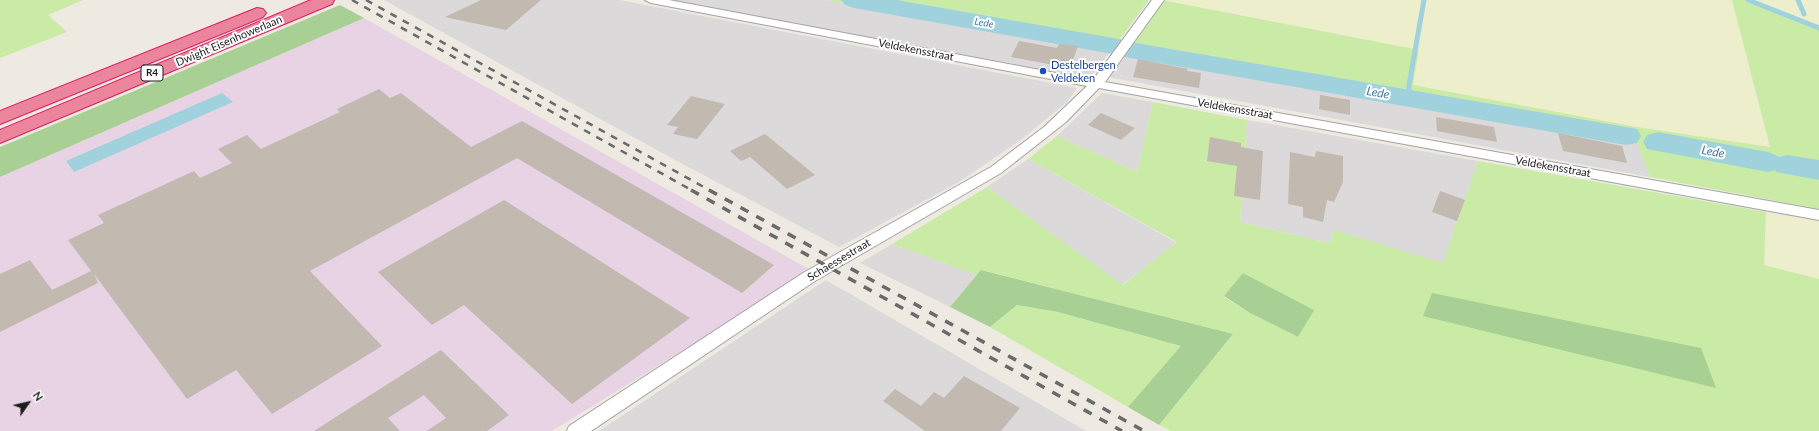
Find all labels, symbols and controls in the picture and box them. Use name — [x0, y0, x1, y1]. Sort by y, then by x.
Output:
street label: Dwight Eisenhowerlaan — [174, 13, 284, 69]
water label: Lede — [973, 15, 995, 31]
street label: Veldekensstraat — [877, 36, 955, 64]
place label: Destelbergen Veldeken — [1051, 58, 1116, 84]
road number: R4 — [141, 65, 163, 81]
marker: Destelbergen Veldeken — [1038, 66, 1048, 76]
water label: Lede — [1365, 84, 1391, 102]
street label: Veldekensstraat — [1196, 96, 1274, 122]
water label: Lede — [1700, 143, 1726, 161]
street label: Veldekensstraat — [1514, 154, 1592, 180]
street label: Schaessestraat — [805, 236, 873, 284]
north arrow — [8, 383, 48, 423]
text: N — [31, 389, 46, 403]

